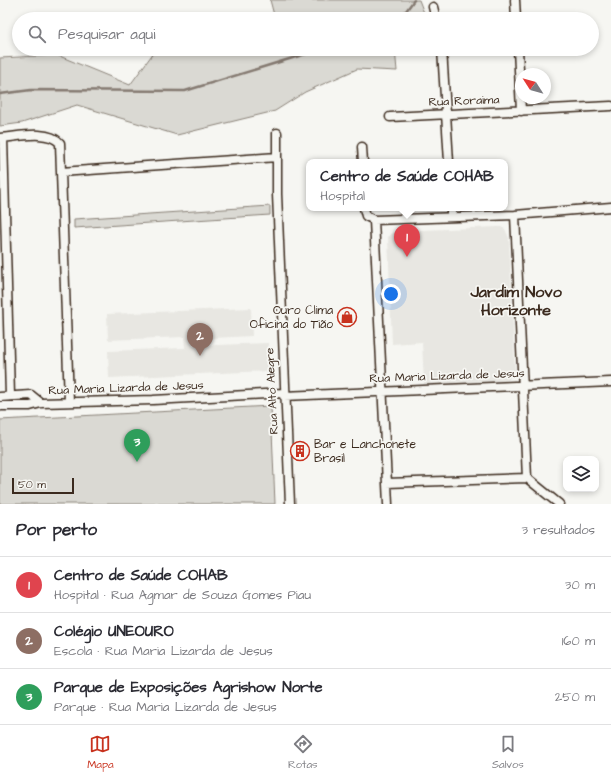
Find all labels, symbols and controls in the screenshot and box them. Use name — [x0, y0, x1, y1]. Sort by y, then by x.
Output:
search box — [12, 12, 599, 56]
icon: search — [26, 23, 48, 45]
text: Pesquisar aqui — [58, 24, 155, 45]
north arrow — [515, 68, 551, 104]
street label: Rua Roraima — [428, 91, 500, 111]
popup — [306, 159, 508, 211]
text: Centro de Saúde COHAB — [320, 166, 494, 187]
text: Hospital — [320, 187, 365, 205]
pin: 1 — [394, 224, 420, 257]
district label: Jardim Novo Horizonte — [469, 281, 563, 321]
your location — [381, 284, 401, 304]
place label: Ouro Clima Oficina do Tião — [250, 302, 333, 333]
shop icon: Ouro Clima Oficina do Tião — [336, 306, 358, 328]
pin: 2 — [187, 323, 213, 356]
street label: Rua Alto Alegre — [261, 347, 284, 435]
street label: Rua Maria Lizarda de Jesus — [369, 365, 525, 387]
street label: Rua Maria Lizarda de Jesus — [48, 377, 204, 399]
pin: 3 — [124, 429, 150, 462]
place label: Bar e Lanchonete Brasil — [314, 436, 416, 467]
building icon: Bar e Lanchonete Brasil — [289, 440, 311, 462]
map controls — [563, 456, 599, 492]
button: layers — [563, 456, 599, 492]
scale bar — [12, 476, 74, 495]
text: 50 m — [18, 477, 46, 492]
text: Por perto — [16, 518, 97, 542]
text: 3 resultados — [521, 521, 595, 539]
text: Centro de Saúde COHAB — [54, 565, 228, 586]
text: 1 — [28, 576, 30, 594]
text: 30 m — [565, 576, 595, 594]
text: Hospital · Rua Agmar de Souza Gomes Piau — [54, 586, 311, 604]
text: Colégio UNEOURO — [54, 621, 174, 642]
text: 2 — [25, 632, 33, 650]
text: 160 m — [562, 632, 595, 650]
text: Escola · Rua Maria Lizarda de Jesus — [54, 642, 273, 660]
text: Parque de Exposições Agrishow Norte — [54, 677, 323, 698]
text: 3 — [26, 688, 32, 706]
text: 250 m — [555, 688, 595, 706]
text: Parque · Rua Maria Lizarda de Jesus — [54, 698, 277, 716]
tab: Mapa — [87, 733, 114, 772]
tab: Rotas — [288, 733, 318, 772]
tab: Salvos — [492, 733, 524, 772]

